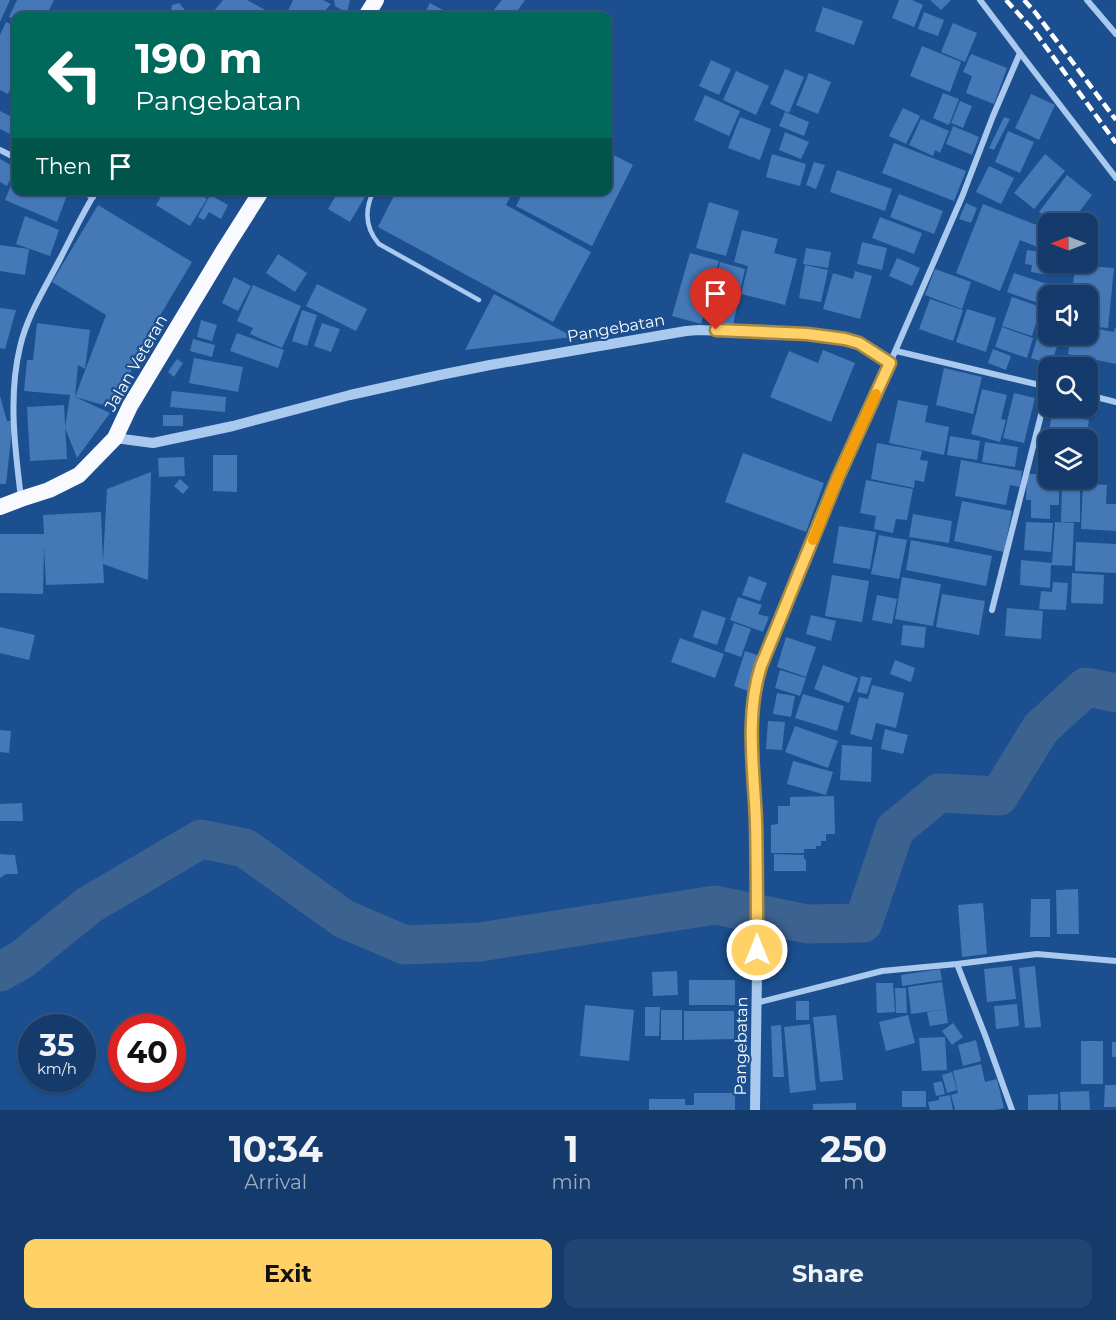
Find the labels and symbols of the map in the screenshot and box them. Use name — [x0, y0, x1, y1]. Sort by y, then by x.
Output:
north arrow — [1038, 213, 1098, 273]
pin — [690, 268, 741, 330]
street label: Pangebatan — [566, 310, 666, 346]
street label: Jalan Veteran — [100, 311, 171, 415]
position arrow — [725, 918, 789, 982]
street label: Pangebatan — [731, 996, 751, 1096]
speed limit sign: 40 — [108, 1014, 186, 1092]

